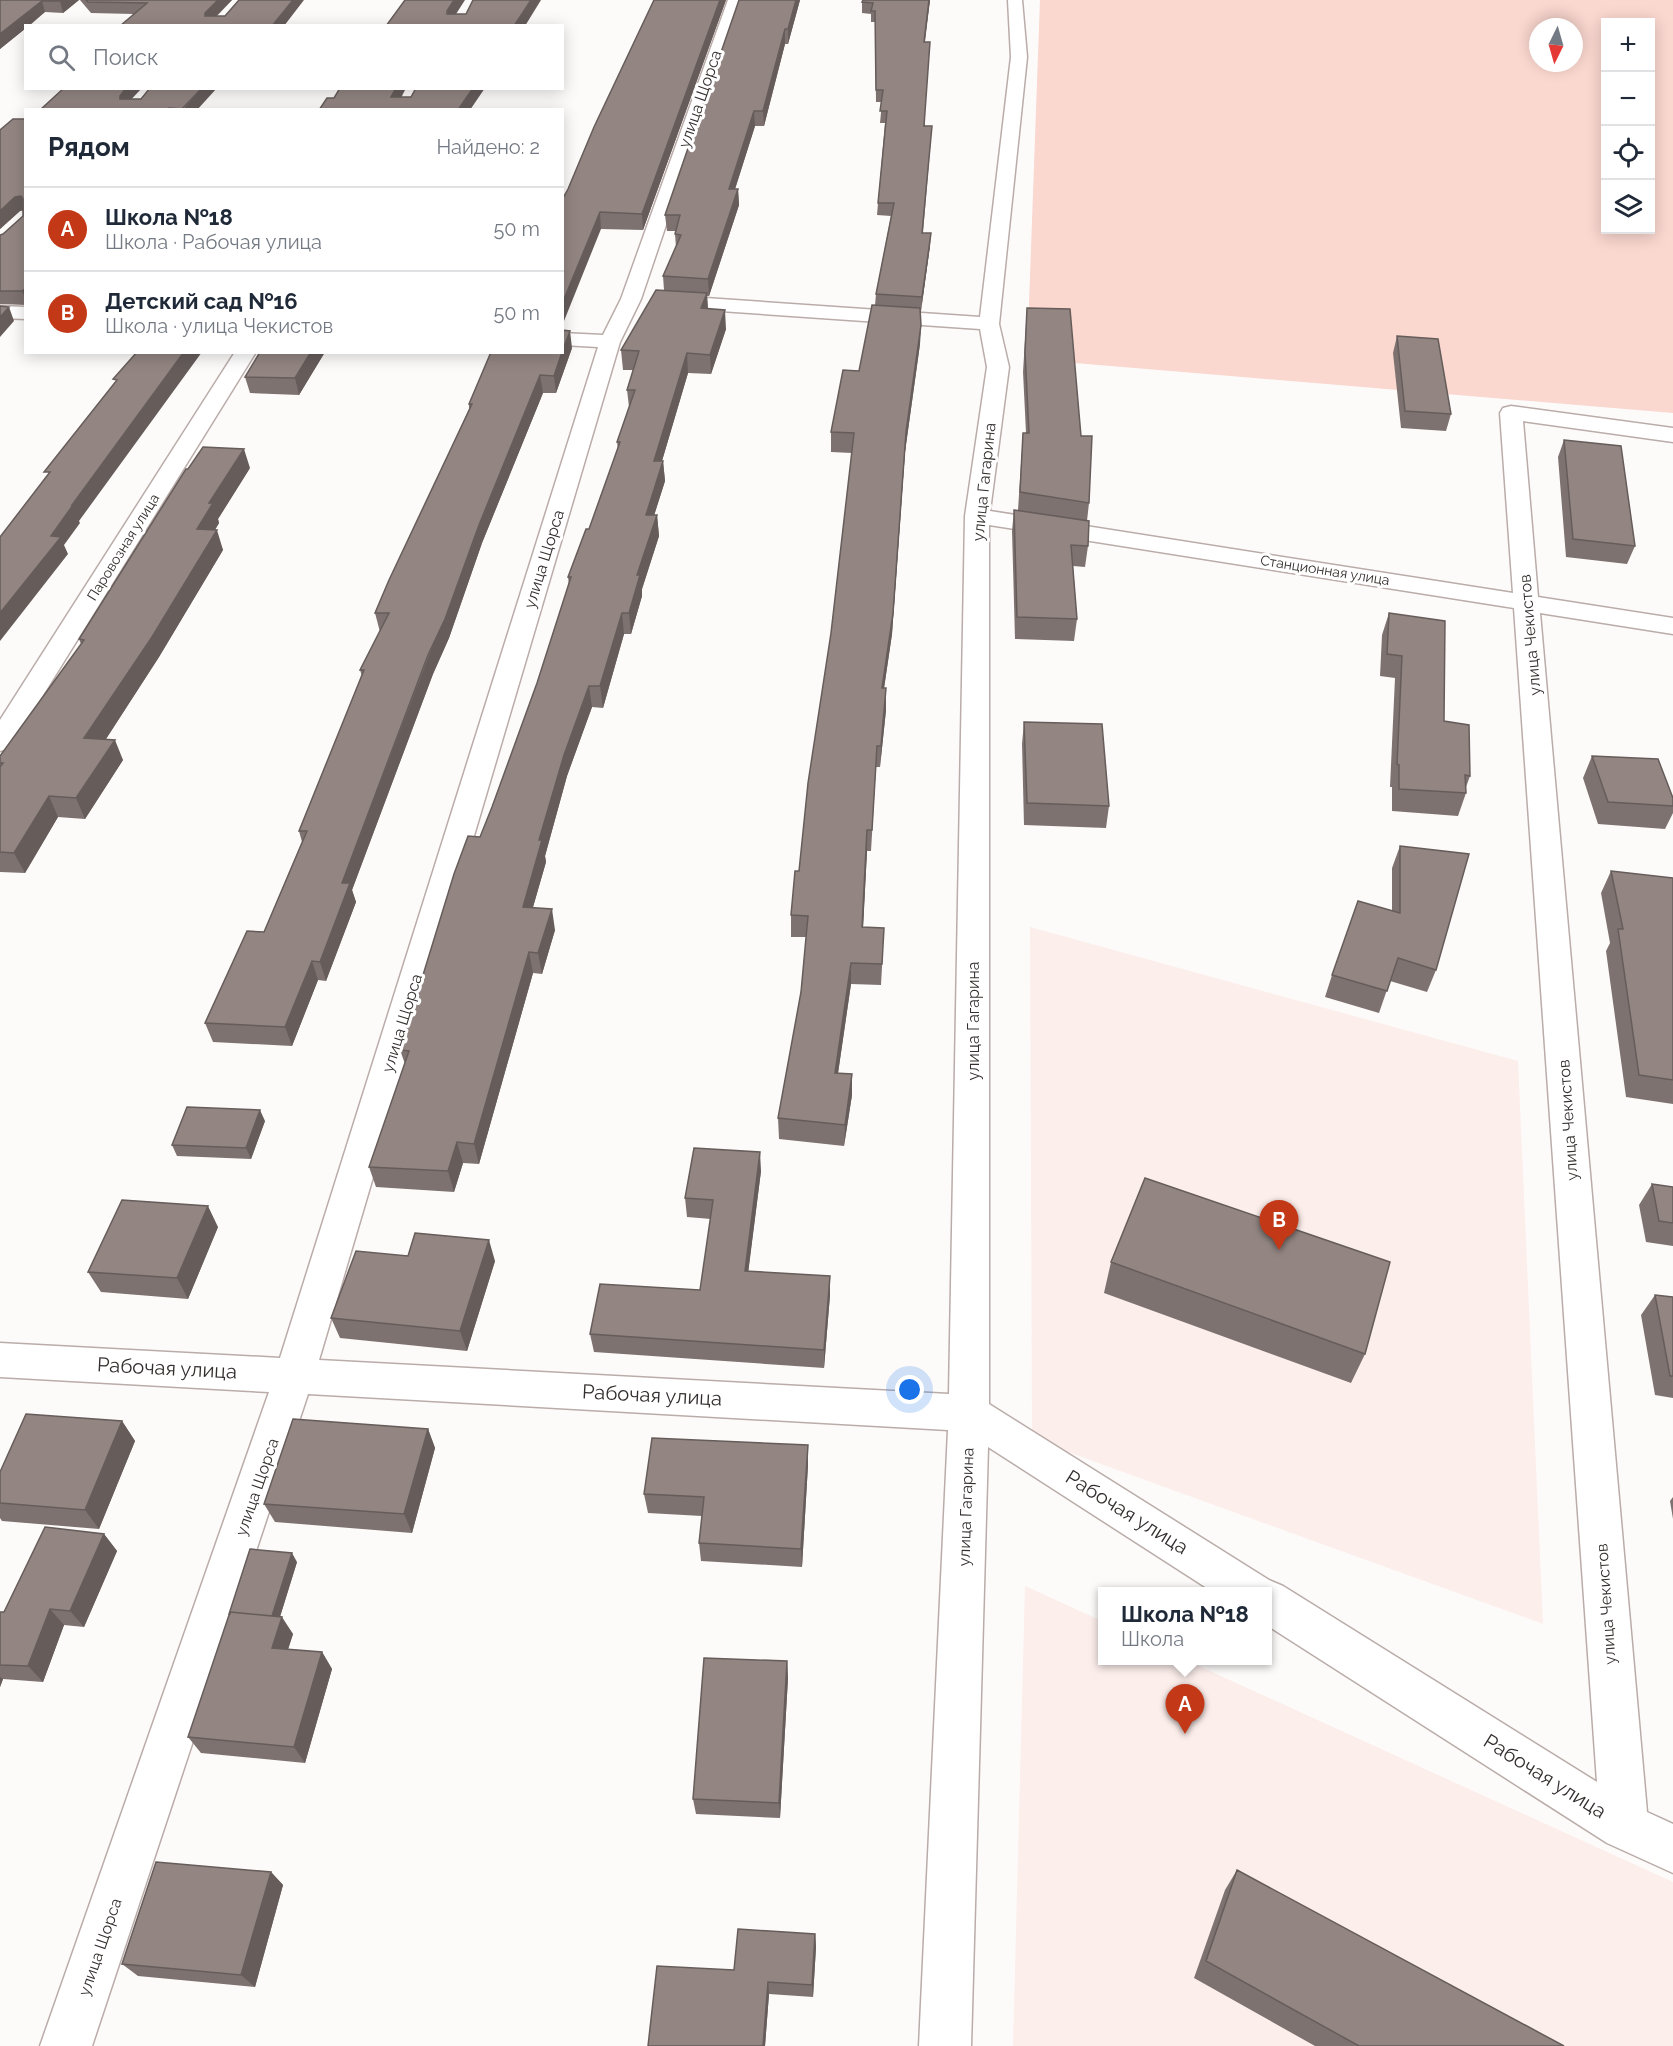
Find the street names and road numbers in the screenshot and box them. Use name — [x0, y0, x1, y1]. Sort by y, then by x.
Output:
street label: улица Щорса — [674, 48, 726, 150]
street label: улица Гагарина — [968, 422, 1000, 542]
street label: Паровозная улица — [84, 491, 162, 603]
street label: улица Щорса — [520, 507, 568, 611]
street label: Станционная улица — [1259, 552, 1391, 588]
street label: улица Чекистов — [1515, 574, 1545, 696]
street label: улица Гагарина — [964, 962, 983, 1080]
street label: улица Щорса — [378, 971, 426, 1075]
street label: улица Чекистов — [1554, 1059, 1582, 1181]
street label: Рабочая улица — [96, 1352, 238, 1384]
street label: Рабочая улица — [581, 1379, 723, 1411]
street label: улица Щорса — [231, 1436, 283, 1538]
street label: улица Гагарина — [954, 1447, 978, 1567]
street label: Рабочая улица — [1061, 1465, 1193, 1559]
street label: улица Чекистов — [1592, 1543, 1620, 1665]
street label: Рабочая улица — [1479, 1729, 1611, 1823]
street label: улица Щорса — [74, 1896, 126, 1998]

